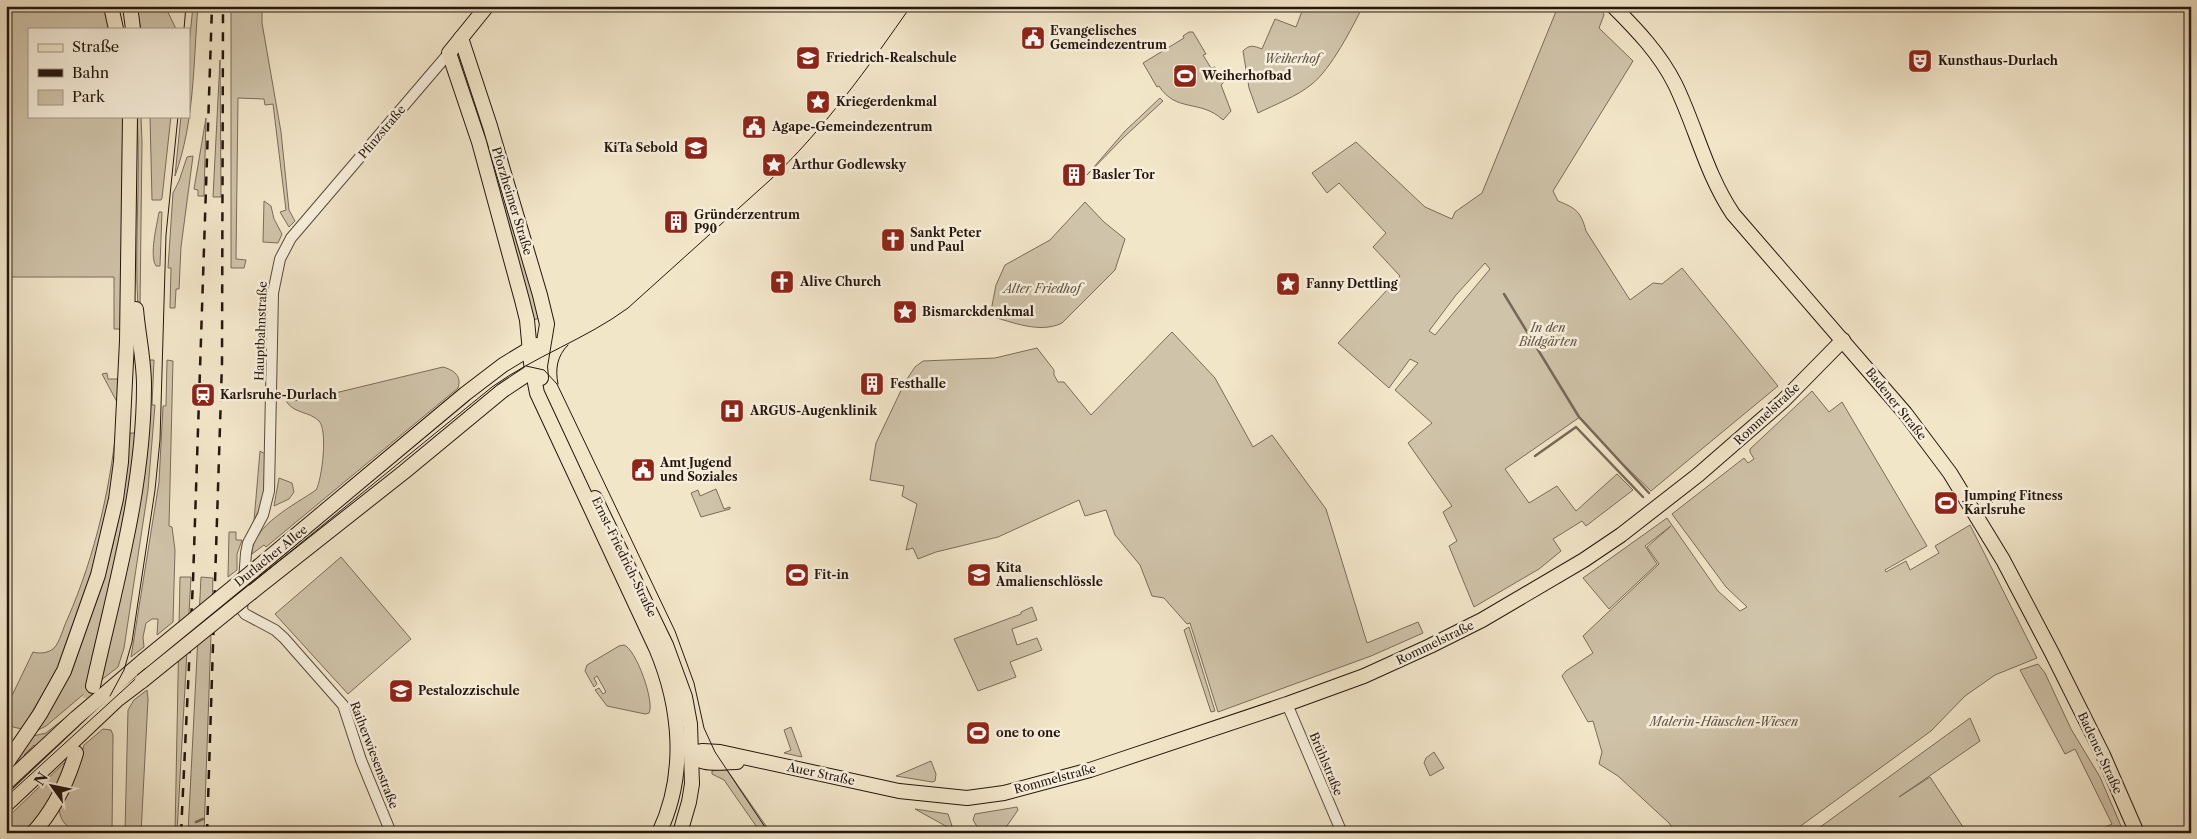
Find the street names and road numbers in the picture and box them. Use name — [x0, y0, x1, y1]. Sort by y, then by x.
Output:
street label: Pfinzstraße — [355, 102, 408, 161]
street label: Pforzheimer Straße — [489, 145, 536, 257]
street label: Hauptbahnstraße — [251, 281, 270, 381]
street label: Badener Straße — [1863, 364, 1930, 443]
street label: Rommelstraße — [1731, 379, 1803, 448]
street label: Ernst-Friedrich-Straße — [589, 494, 660, 620]
street label: Durlacher Allee — [231, 521, 310, 590]
street label: Rommelstraße — [1394, 617, 1476, 668]
street label: Raiherwiesenstraße — [347, 699, 402, 811]
street label: Badener Straße — [2075, 709, 2126, 796]
street label: Brühlstraße — [1306, 730, 1347, 798]
street label: Auer Straße — [785, 759, 857, 788]
street label: Rommelstraße — [1012, 760, 1098, 797]

